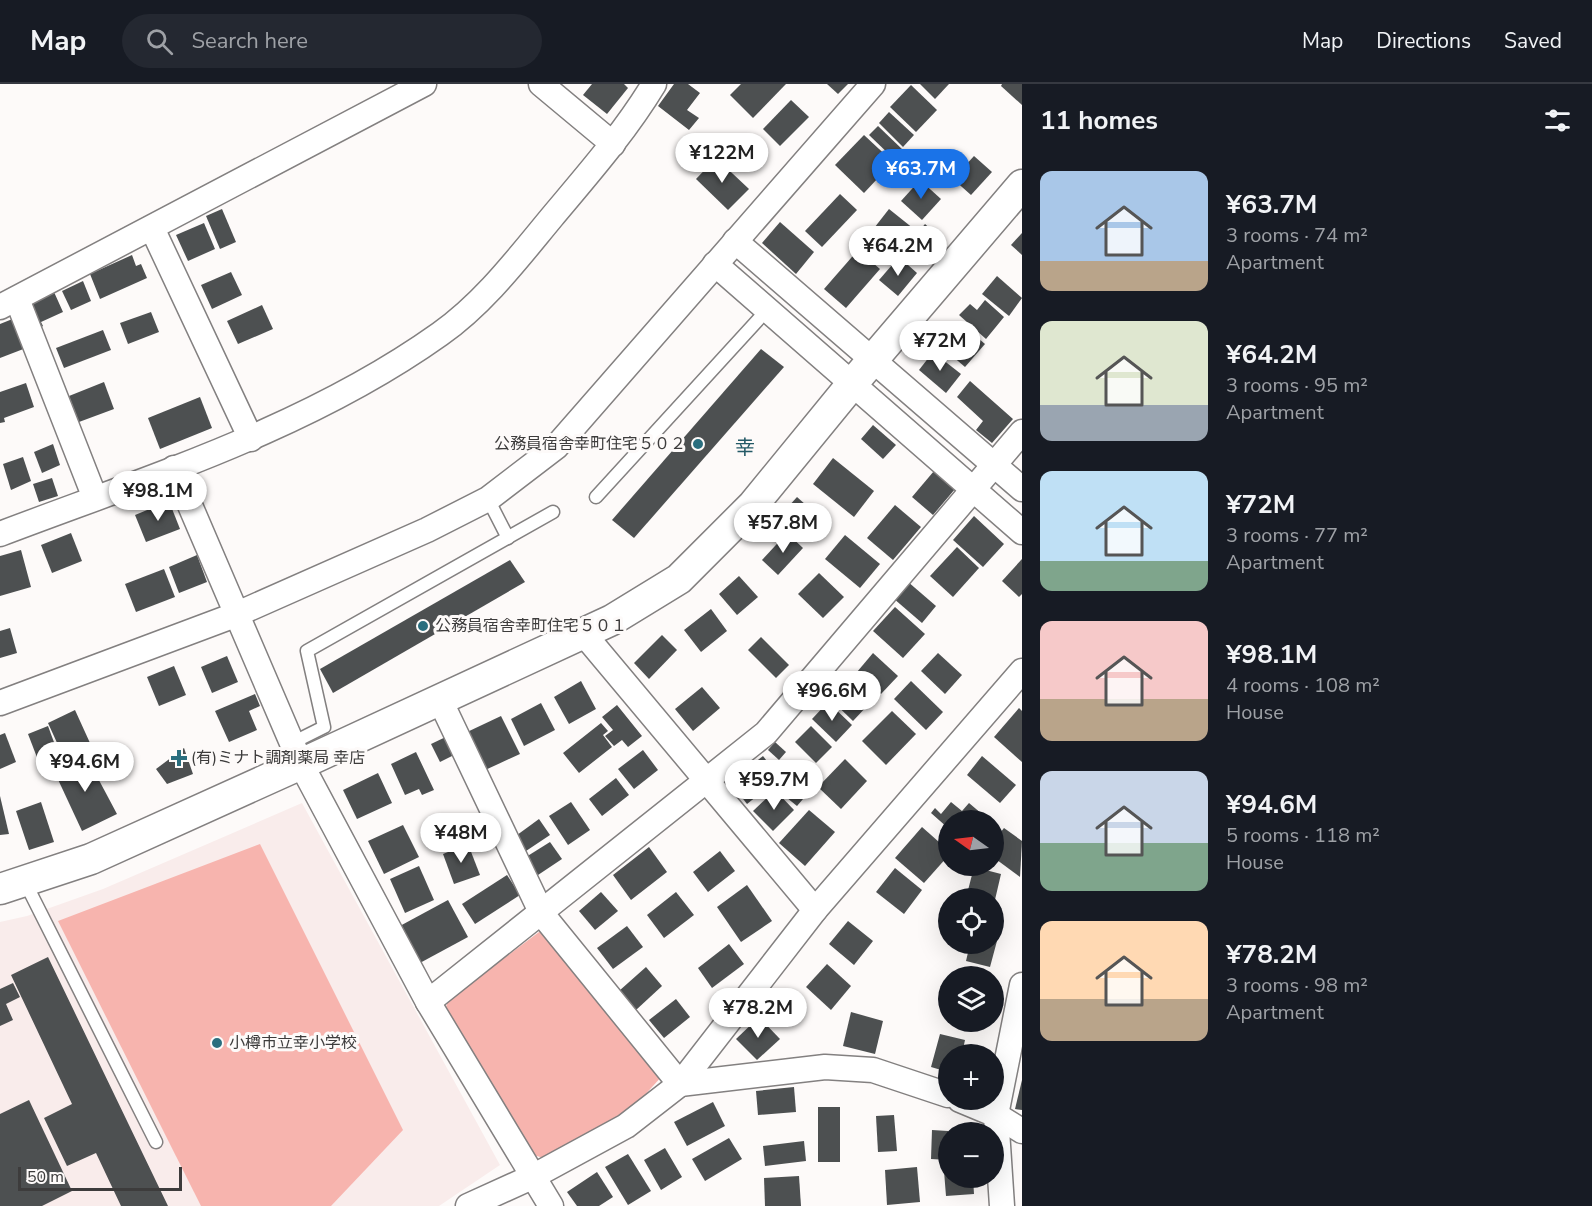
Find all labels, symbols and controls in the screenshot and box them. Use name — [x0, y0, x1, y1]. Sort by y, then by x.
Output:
search box — [122, 14, 542, 68]
text: Map — [30, 22, 86, 60]
icon: search — [143, 25, 176, 58]
text: Search here — [191, 26, 308, 56]
text: Map — [1302, 27, 1343, 55]
text: Directions — [1376, 27, 1471, 55]
text: Saved — [1504, 27, 1562, 55]
text: 11 homes — [1040, 103, 1158, 138]
icon: filters — [1541, 104, 1574, 137]
pin: ¥122M — [680, 133, 764, 184]
text: ¥122M — [689, 139, 755, 166]
pin: ¥63.7M — [872, 149, 970, 200]
text: ¥63.7M — [886, 155, 956, 182]
text: ¥63.7M — [1226, 187, 1317, 222]
icon: home — [1088, 195, 1160, 267]
text: 3 rooms · 74 m² — [1226, 222, 1368, 249]
pin: ¥64.2M — [849, 226, 947, 277]
text: ¥64.2M — [863, 232, 933, 259]
text: Apartment — [1226, 249, 1324, 276]
pin: ¥72M — [904, 321, 976, 372]
text: ¥72M — [913, 327, 967, 354]
text: ¥64.2M — [1226, 337, 1317, 372]
icon: home — [1088, 345, 1160, 417]
text: 3 rooms · 95 m² — [1226, 372, 1368, 399]
text: Apartment — [1226, 399, 1324, 426]
place label: 公務員宿舎幸町住宅５０２ — [494, 433, 686, 455]
district label: 幸 — [735, 434, 755, 461]
marker: 公務員宿舎幸町住宅５０２ — [691, 437, 705, 451]
pin: ¥98.1M — [109, 471, 207, 522]
text: ¥98.1M — [123, 477, 193, 504]
text: ¥72M — [1226, 487, 1295, 522]
icon: home — [1088, 495, 1160, 567]
pin: ¥57.8M — [734, 503, 832, 554]
text: ¥57.8M — [748, 509, 818, 536]
text: 3 rooms · 77 m² — [1226, 522, 1368, 549]
text: Apartment — [1226, 549, 1324, 576]
place label: 公務員宿舎幸町住宅５０１ — [435, 615, 627, 637]
marker: 公務員宿舎幸町住宅５０１ — [416, 619, 430, 633]
text: ¥98.1M — [1226, 637, 1317, 672]
icon: home — [1088, 645, 1160, 717]
pin: ¥96.6M — [783, 671, 881, 722]
text: 4 rooms · 108 m² — [1226, 672, 1380, 699]
text: ¥96.6M — [797, 677, 867, 704]
text: House — [1226, 699, 1284, 726]
pin: ¥94.6M — [36, 742, 134, 793]
place label: (有)ミナト調剤薬局 幸店 — [191, 747, 365, 769]
text: ¥94.6M — [50, 748, 120, 775]
marker: (有)ミナト調剤薬局 幸店 — [172, 751, 186, 765]
pin: ¥59.7M — [725, 760, 823, 811]
text: ¥59.7M — [739, 766, 809, 793]
text: ¥94.6M — [1226, 787, 1317, 822]
icon: home — [1088, 795, 1160, 867]
north arrow — [938, 810, 1004, 876]
map controls — [938, 810, 1004, 1188]
pin: ¥48M — [425, 813, 497, 864]
text: ¥48M — [434, 819, 488, 846]
text: 5 rooms · 118 m² — [1226, 822, 1380, 849]
text: House — [1226, 849, 1284, 876]
button: locate — [938, 888, 1004, 954]
text: ¥78.2M — [1226, 937, 1317, 972]
icon: home — [1088, 945, 1160, 1017]
button: layers — [938, 966, 1004, 1032]
text: 3 rooms · 98 m² — [1226, 972, 1368, 999]
pin: ¥78.2M — [709, 988, 807, 1039]
text: ¥78.2M — [723, 994, 793, 1021]
text: Apartment — [1226, 999, 1324, 1026]
place label: 小樽市立幸小学校 — [229, 1032, 357, 1054]
marker: 小樽市立幸小学校 — [210, 1036, 224, 1050]
button: + — [938, 1044, 1004, 1110]
button: − — [938, 1122, 1004, 1188]
scale bar — [18, 1164, 182, 1192]
text: 50 m — [27, 1166, 64, 1188]

